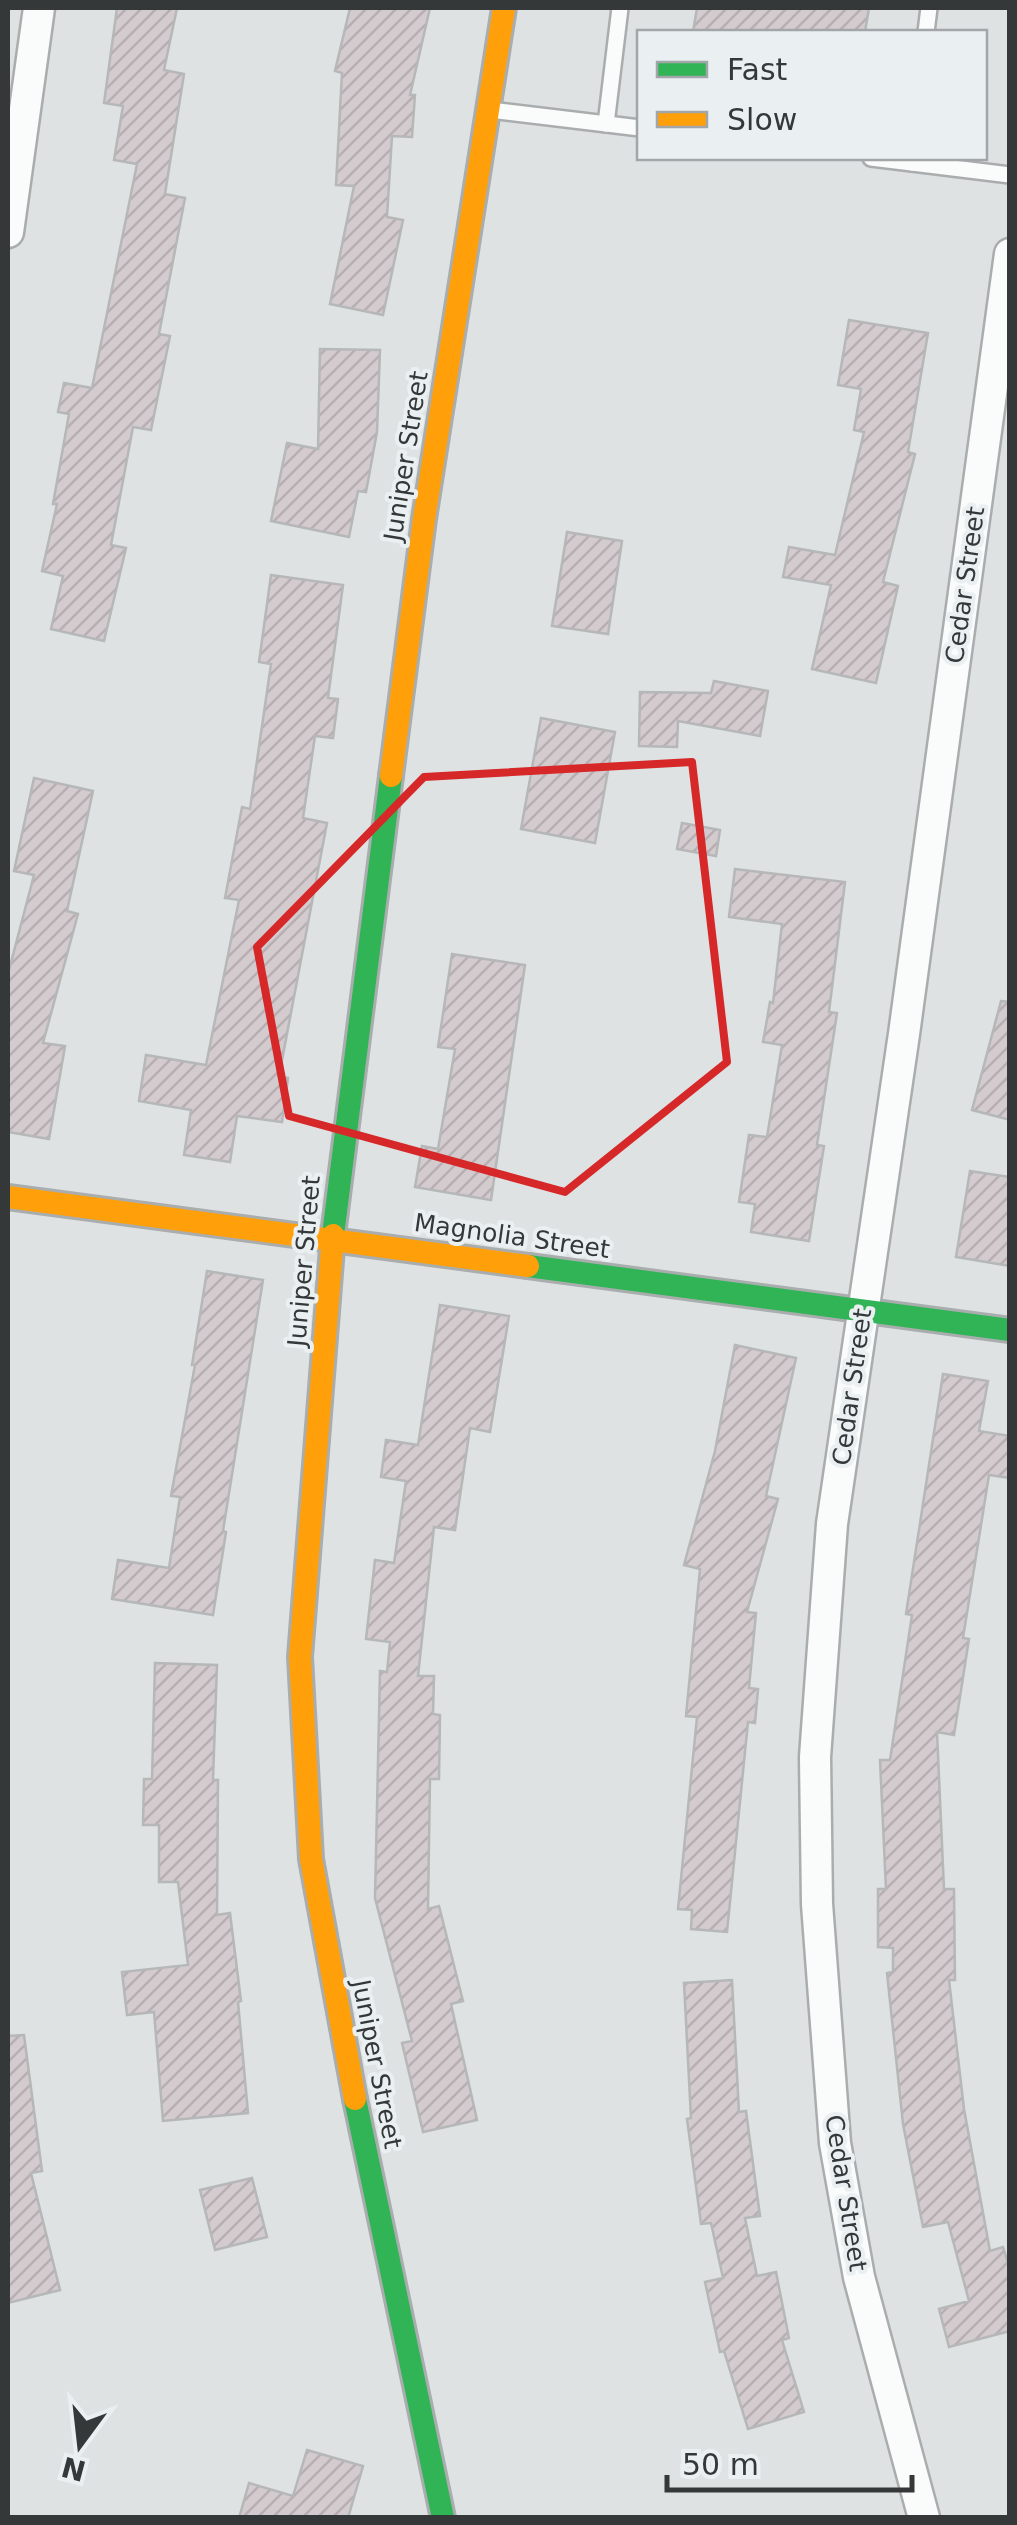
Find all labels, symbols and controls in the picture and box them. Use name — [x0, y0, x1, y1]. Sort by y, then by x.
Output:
legend — [637, 30, 987, 160]
text: Fast — [727, 52, 788, 87]
text: Slow — [727, 102, 797, 137]
street label: Juniper Street — [378, 369, 434, 545]
street label: Cedar Street — [940, 504, 990, 665]
street label: Juniper Street — [282, 1174, 326, 1350]
street label: Magnolia Street — [412, 1208, 612, 1264]
street label: Cedar Street — [827, 1306, 877, 1467]
street label: Juniper Street — [346, 1975, 408, 2151]
street label: Cedar Street — [819, 2113, 873, 2274]
north arrow — [30, 2395, 130, 2495]
scale bar — [667, 2430, 912, 2492]
text: 50 m — [682, 2447, 759, 2482]
text: N — [58, 2450, 89, 2488]

